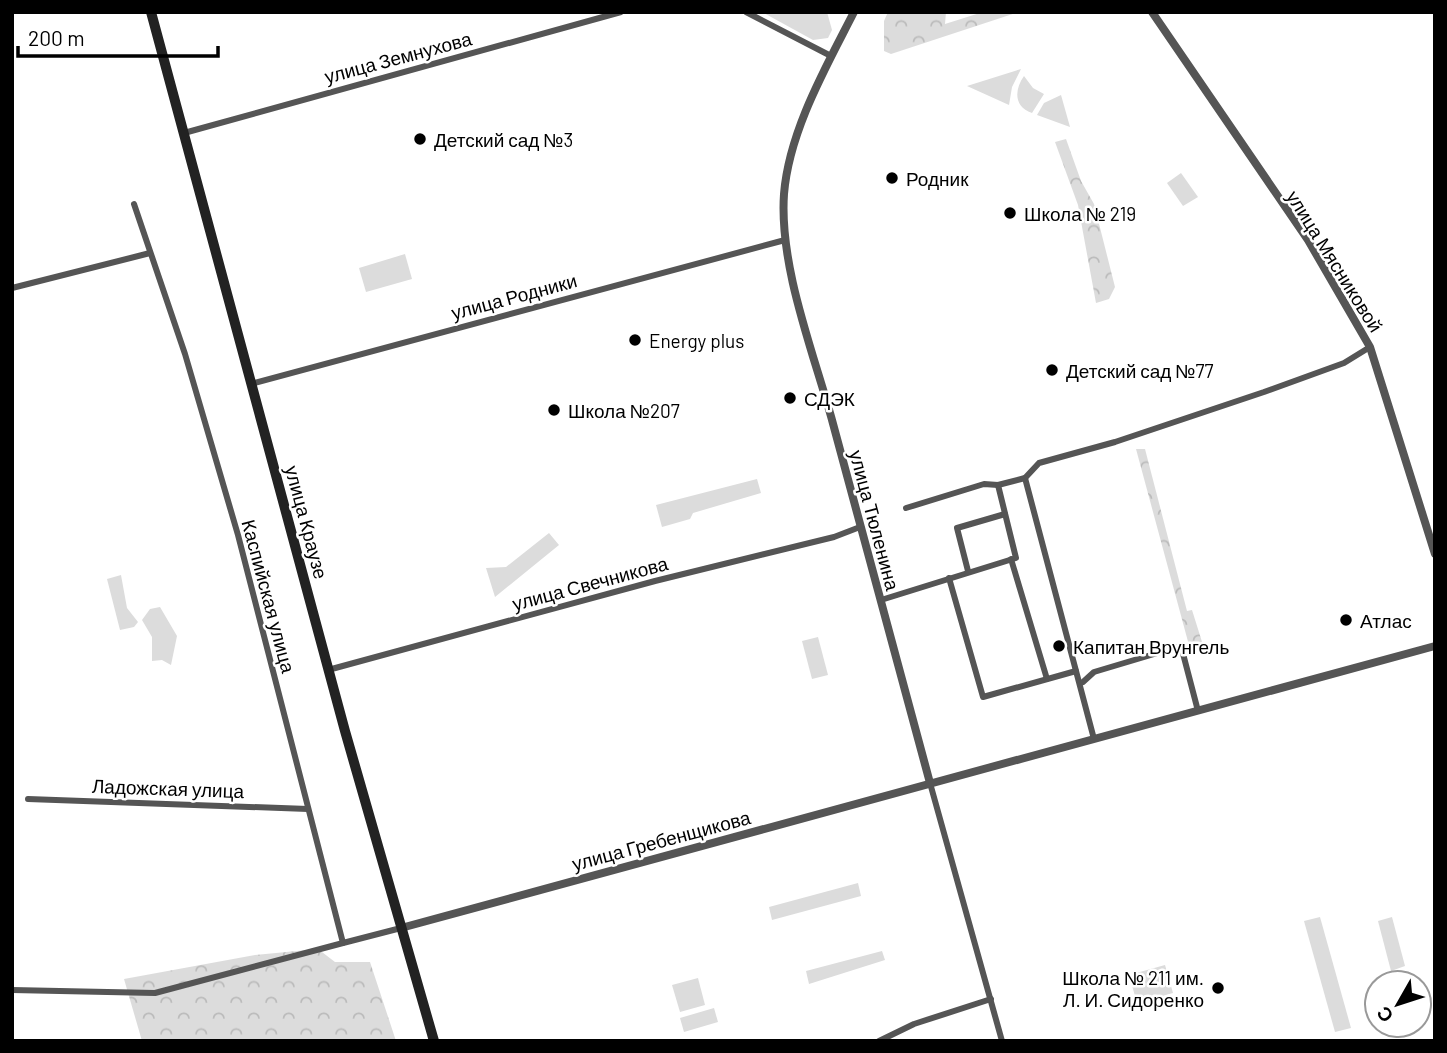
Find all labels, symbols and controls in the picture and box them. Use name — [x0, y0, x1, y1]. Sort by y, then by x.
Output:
scale bar — [18, 14, 217, 58]
text: 200 m — [28, 25, 85, 50]
street label: улица Земнухова — [322, 26, 475, 88]
place label: Детский сад №3 — [434, 128, 573, 151]
marker: Детский сад №3 — [412, 131, 428, 147]
place label: Родник — [906, 167, 969, 190]
marker: Родник — [884, 170, 900, 186]
street label: улица Мясниковой — [1282, 186, 1388, 336]
place label: Школа № 219 — [1024, 202, 1136, 225]
marker: Школа № 219 — [1002, 205, 1018, 221]
street label: улица Родники — [449, 268, 579, 324]
place label: Energy plus — [649, 329, 744, 352]
marker: Energy plus — [627, 332, 643, 348]
place label: Детский сад №77 — [1066, 359, 1213, 382]
marker: Детский сад №77 — [1044, 362, 1060, 378]
place label: СДЭК — [804, 387, 855, 410]
marker: СДЭК — [782, 390, 798, 406]
place label: Школа №207 — [568, 399, 680, 422]
marker: Школа №207 — [546, 402, 562, 418]
street label: улица Тюленина — [845, 447, 905, 593]
street label: улица Краузе — [281, 463, 333, 581]
street label: Каспийская улица — [237, 517, 301, 676]
street label: улица Свечникова — [510, 551, 671, 615]
place label: Атлас — [1360, 609, 1412, 632]
marker: Атлас — [1338, 612, 1354, 628]
place label: Капитан Врунгель — [1073, 635, 1229, 658]
marker: Капитан Врунгель — [1051, 638, 1067, 654]
street label: Ладожская улица — [91, 774, 245, 802]
street label: улица Гребенщикова — [569, 805, 753, 875]
place label: Школа № 211 им. Л. И. Сидоренко — [1062, 966, 1204, 1011]
north arrow — [1363, 969, 1433, 1039]
marker: Школа № 211 им. Л. И. Сидоренко — [1210, 980, 1226, 996]
text: С — [1371, 1002, 1398, 1028]

